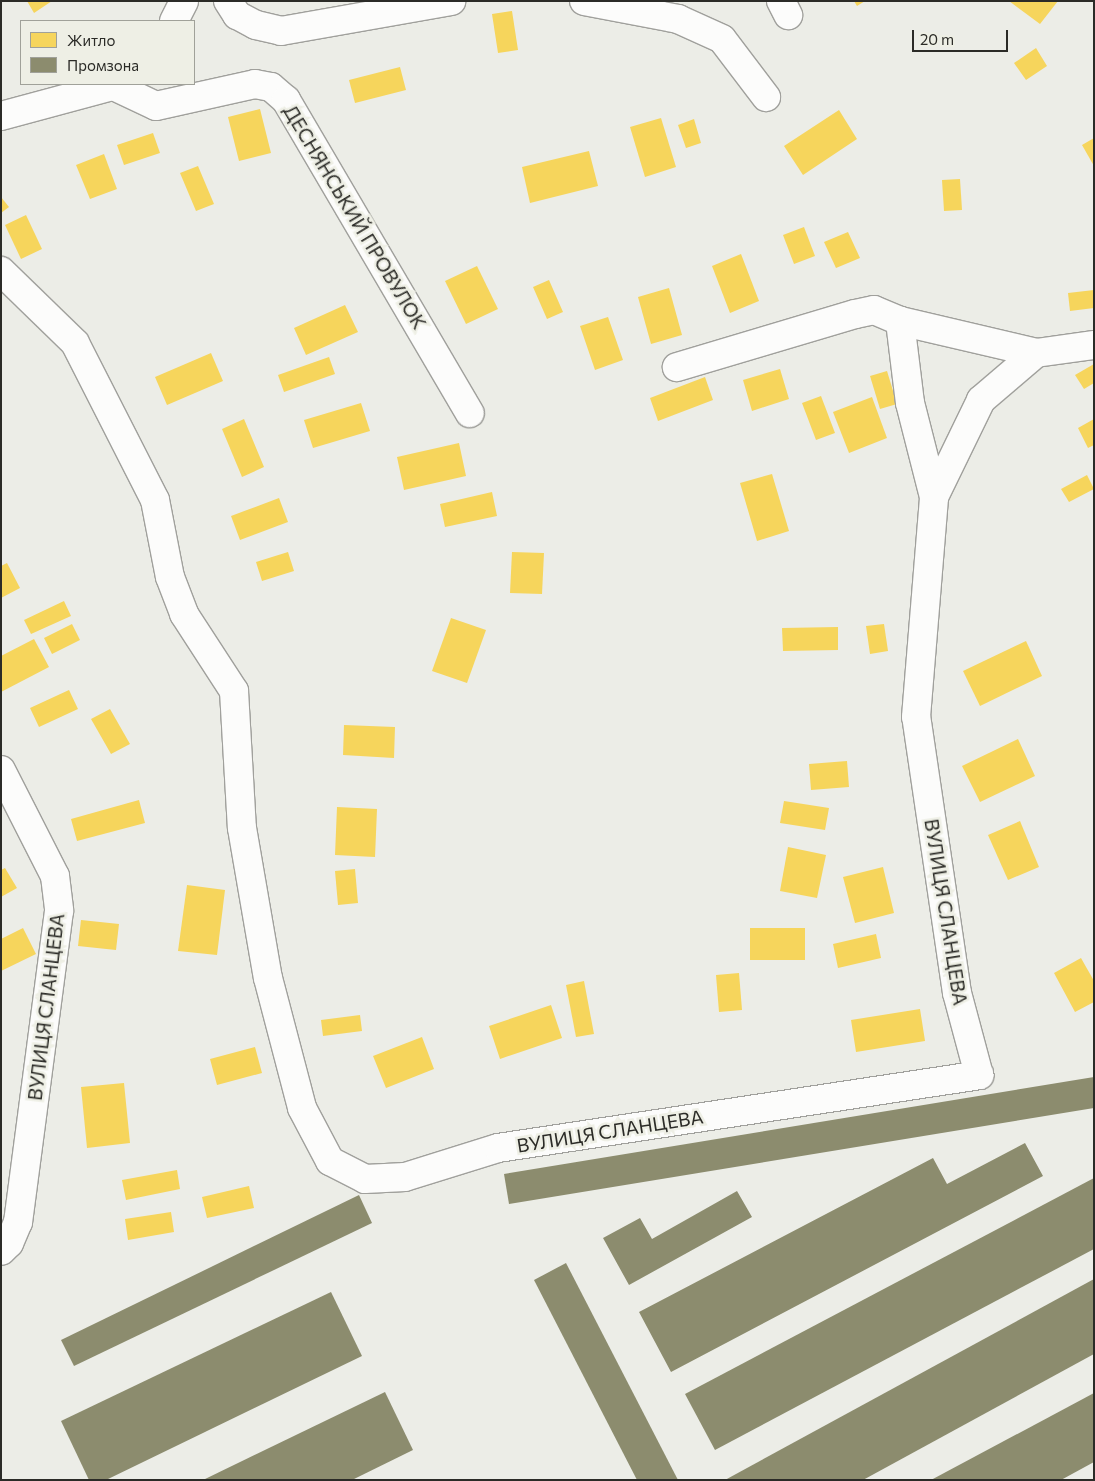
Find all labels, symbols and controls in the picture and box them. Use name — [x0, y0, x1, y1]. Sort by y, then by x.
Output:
legend — [20, 20, 195, 85]
scale bar — [915, 20, 1011, 52]
text: 20 m — [920, 30, 954, 48]
text: Житло — [67, 31, 115, 49]
text: Промзона — [67, 56, 139, 74]
street label: ДЕСНЯНСЬКИЙ ПРОВУЛОК — [279, 101, 431, 333]
street label: ВУЛИЦЯ СЛАНЦЕВА — [920, 817, 972, 1007]
street label: ВУЛИЦЯ СЛАНЦЕВА — [23, 912, 69, 1102]
street label: ВУЛИЦЯ СЛАНЦЕВА — [515, 1105, 705, 1157]

